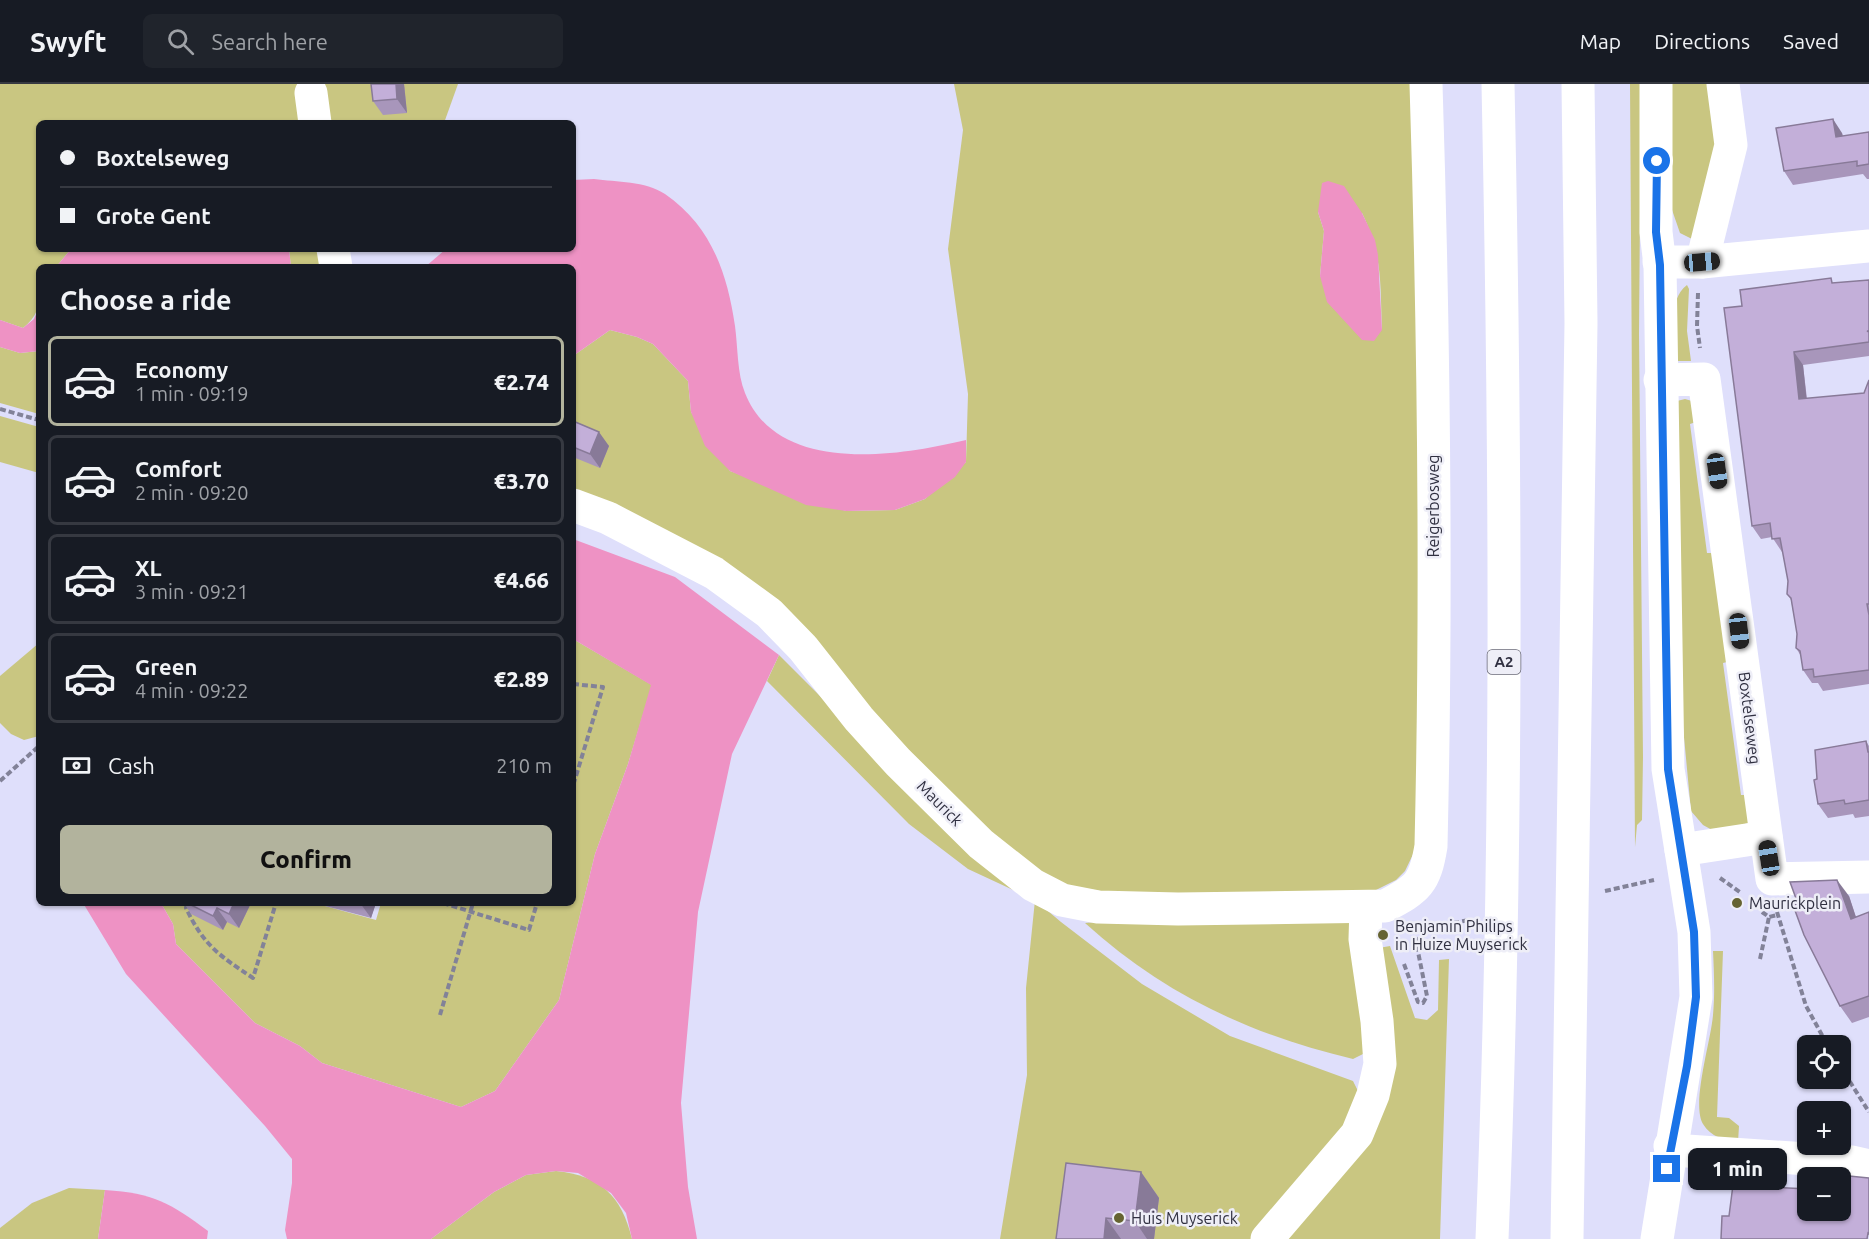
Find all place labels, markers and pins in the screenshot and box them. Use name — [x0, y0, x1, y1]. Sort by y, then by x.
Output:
place label: Maurickplein — [1749, 894, 1841, 912]
marker: Maurickplein — [1730, 896, 1744, 910]
place label: Benjamin Philips in Huize Muyserick — [1395, 917, 1528, 953]
marker: Benjamin Philips in Huize Muyserick — [1376, 928, 1390, 942]
place label: Huis Muyserick — [1131, 1209, 1238, 1227]
marker: Huis Muyserick — [1112, 1211, 1126, 1225]

